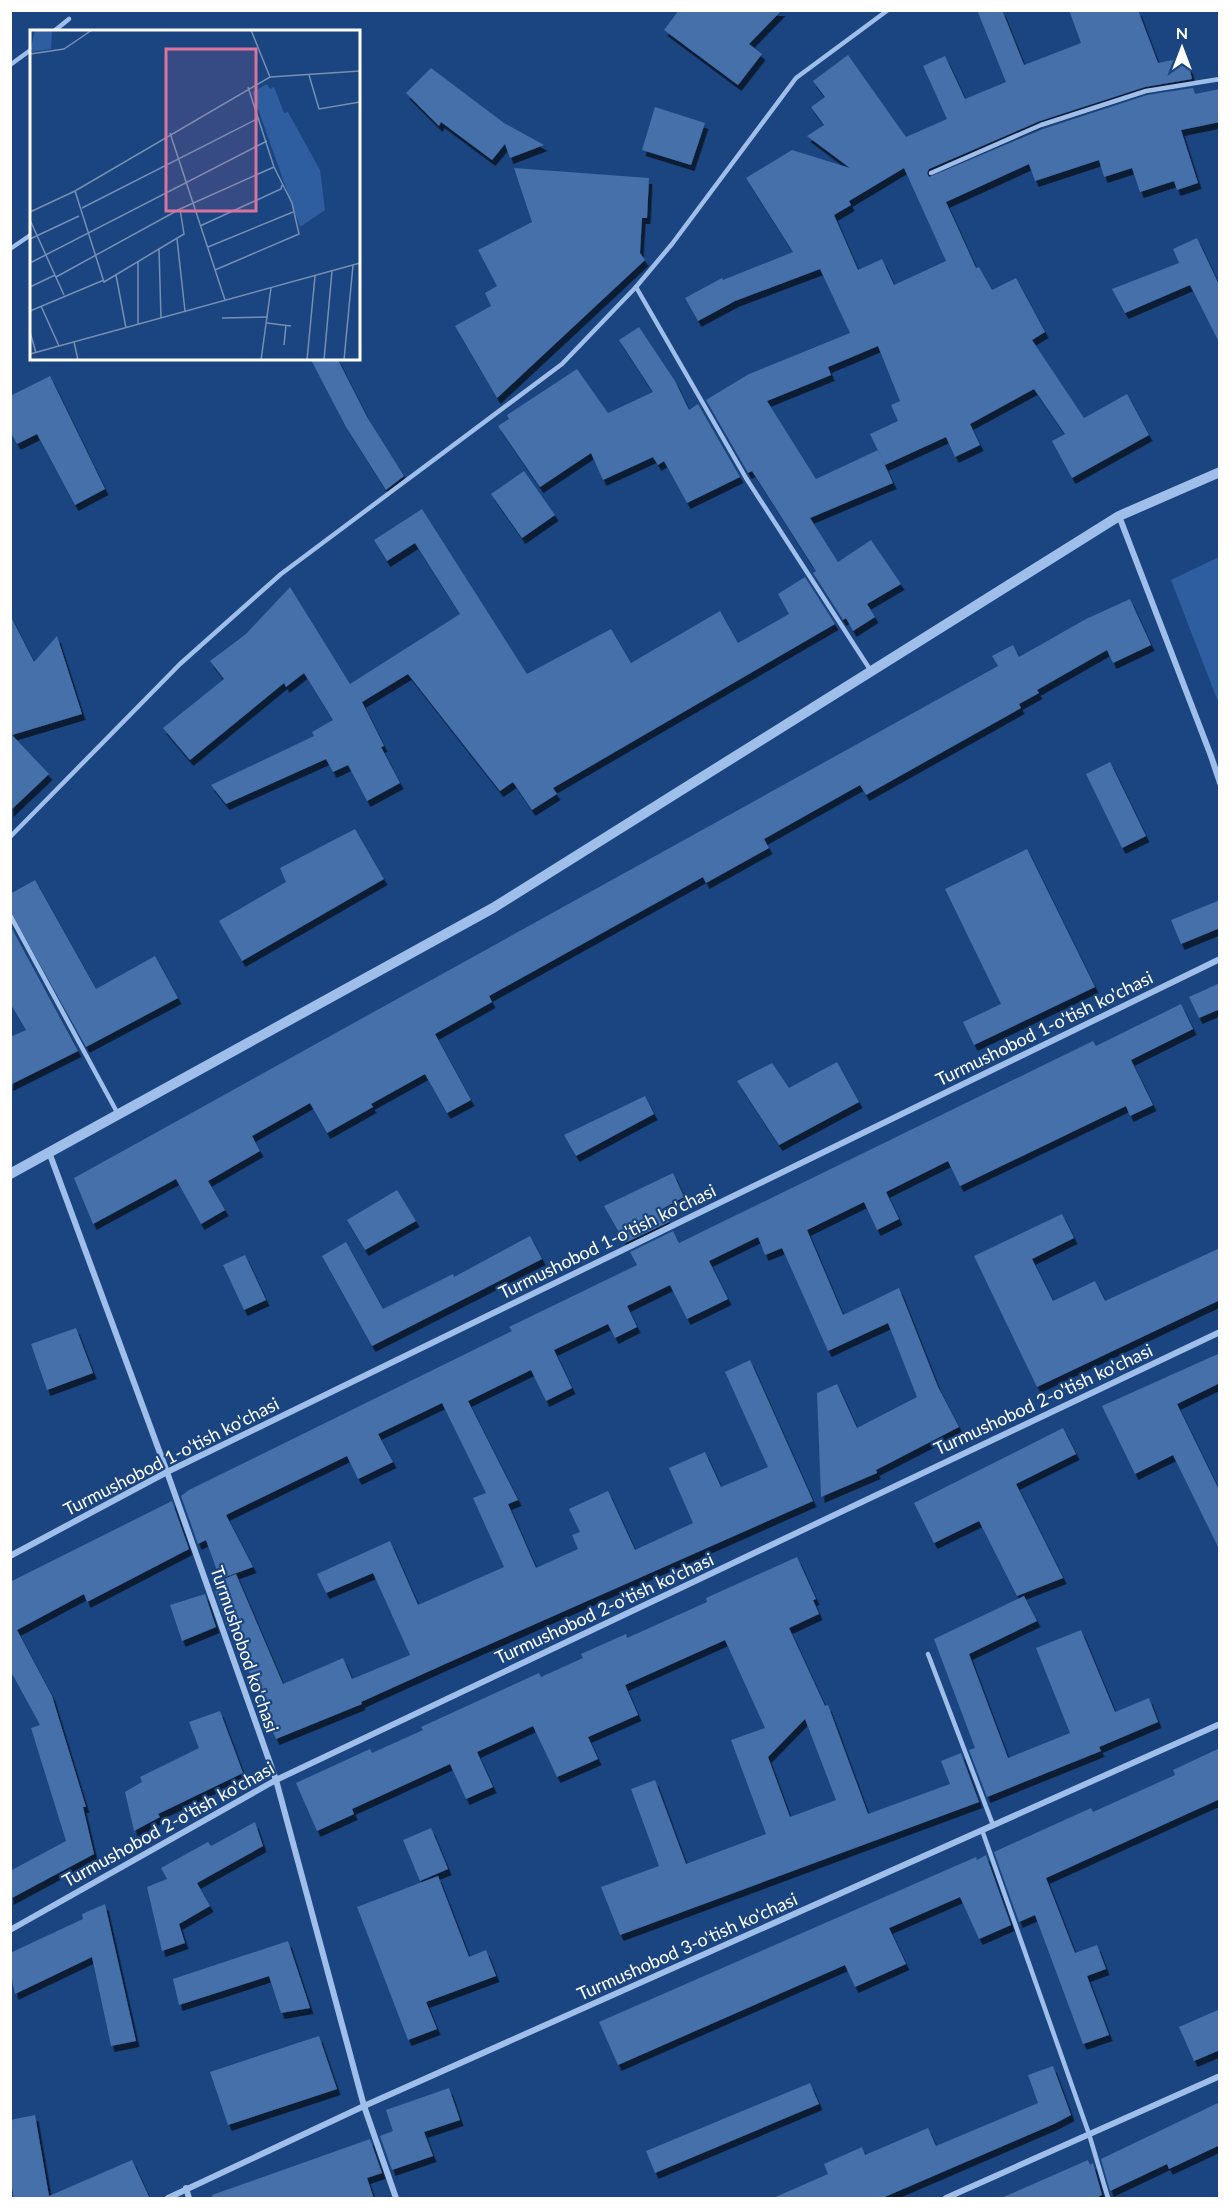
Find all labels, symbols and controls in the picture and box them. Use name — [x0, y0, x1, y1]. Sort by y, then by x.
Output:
north arrow — [1152, 18, 1212, 78]
text: N — [1176, 23, 1188, 42]
inset map — [30, 30, 360, 360]
street label: Turmushobod 1-o'tish ko'chasi — [932, 966, 1156, 1090]
street label: Turmushobod 1-o'tish ko'chasi — [495, 1179, 719, 1303]
street label: Turmushobod 2-o'tish ko'chasi — [930, 1339, 1156, 1459]
street label: Turmushobod 1-o'tish ko'chasi — [60, 1392, 282, 1520]
street label: Turmushobod 2-o'tish ko'chasi — [491, 1548, 717, 1668]
street label: Turmushobod ko'chasi — [206, 1563, 284, 1735]
street label: Turmushobod 2-o'tish ko'chasi — [58, 1756, 278, 1892]
street label: Turmushobod 3-o'tish ko'chasi — [573, 1887, 801, 2005]

